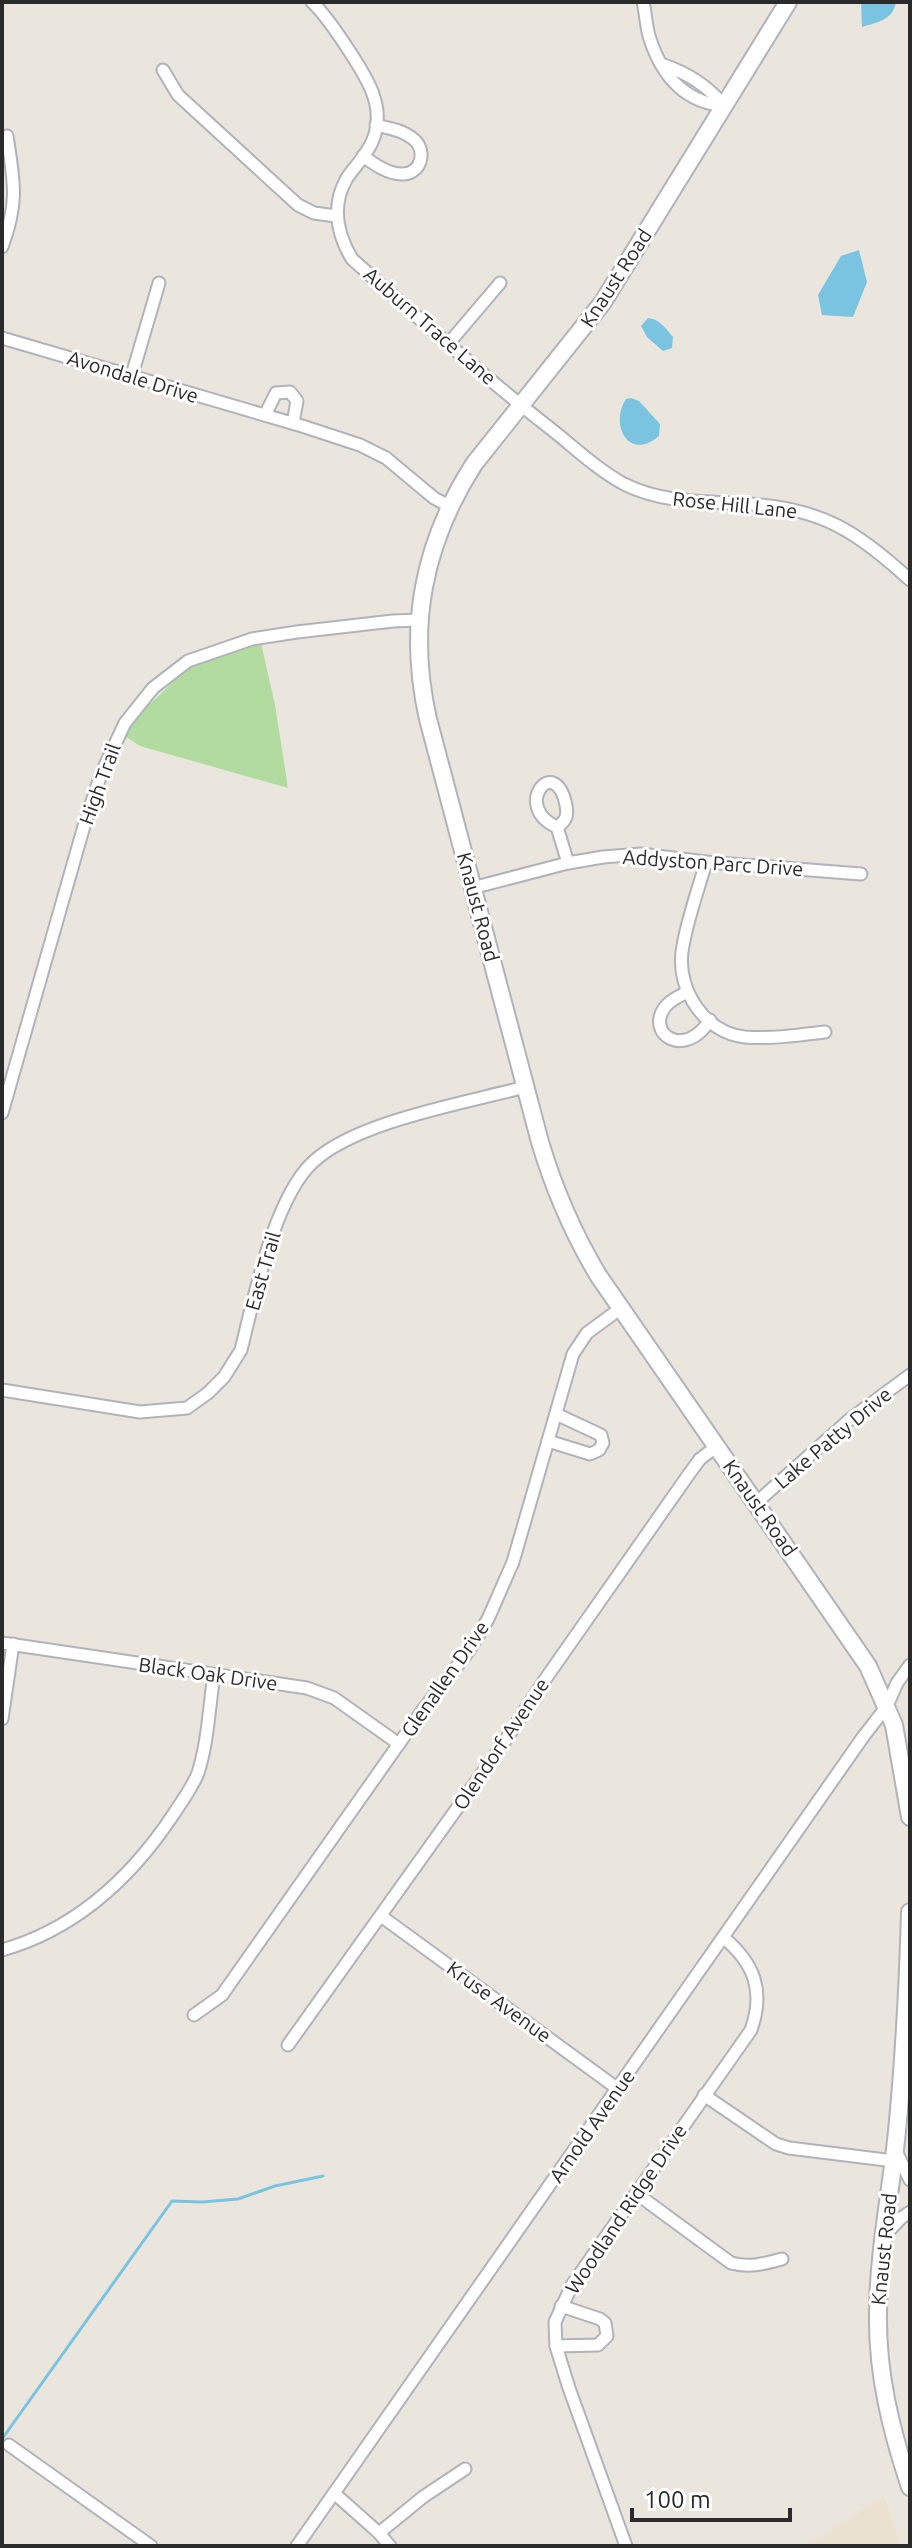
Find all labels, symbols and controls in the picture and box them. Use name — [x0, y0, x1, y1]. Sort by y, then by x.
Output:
street label: Knaust Road — [575, 224, 656, 331]
street label: Auburn Trace Lane — [360, 262, 501, 389]
street label: Avondale Drive — [65, 346, 201, 407]
street label: Rose Hill Lane — [672, 487, 799, 522]
street label: High Trail — [74, 740, 125, 828]
street label: Addyston Parc Drive — [622, 845, 804, 880]
street label: Knaust Road — [453, 850, 504, 964]
street label: East Trail — [240, 1229, 285, 1313]
street label: Lake Patty Drive — [770, 1382, 896, 1493]
street label: Knaust Road — [719, 1455, 802, 1560]
street label: Glenallen Drive — [396, 1616, 493, 1741]
street label: Black Oak Drive — [137, 1652, 279, 1695]
street label: Olendorf Avenue — [448, 1674, 553, 1814]
street label: Kruse Avenue — [443, 1956, 556, 2047]
street label: Arnold Avenue — [544, 2065, 639, 2187]
street label: Woodland Ridge Drive — [560, 2119, 691, 2298]
street label: Knaust Road — [866, 2192, 901, 2306]
scale bar — [632, 2472, 790, 2522]
text: 100 m — [644, 2486, 711, 2513]

